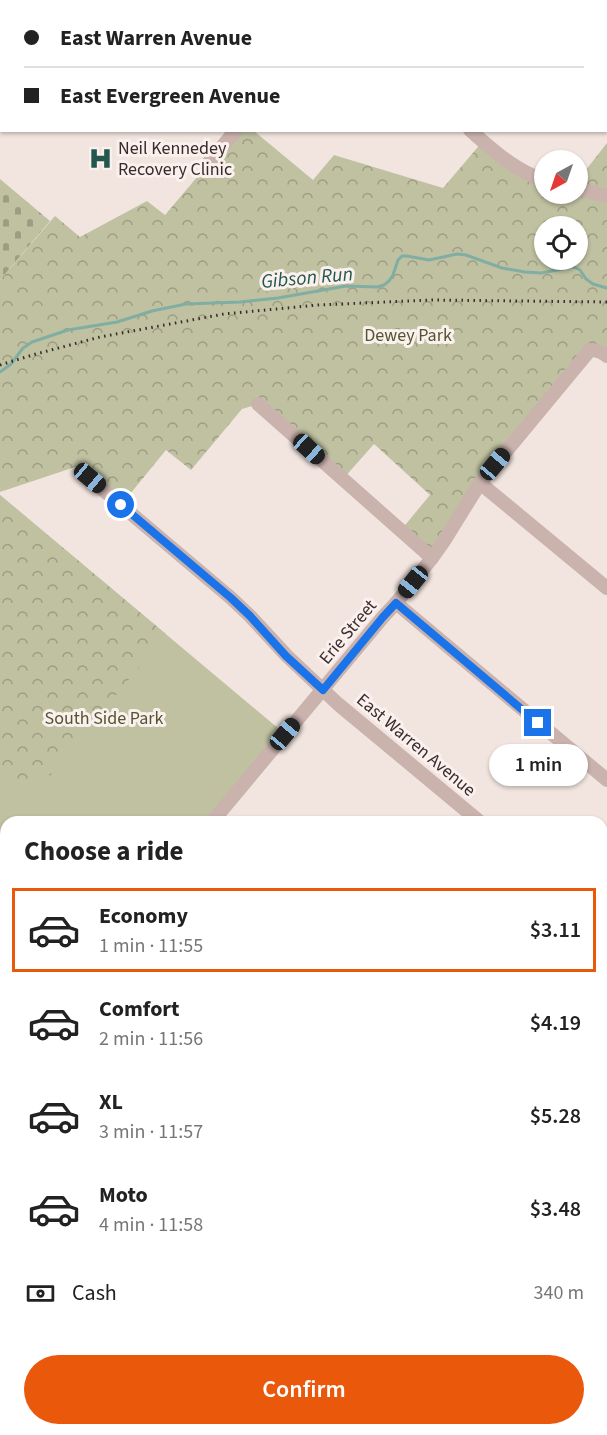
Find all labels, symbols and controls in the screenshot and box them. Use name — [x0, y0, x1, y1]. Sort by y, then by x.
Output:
text: East Warren Avenue — [60, 22, 252, 54]
text: East Evergreen Avenue — [60, 80, 280, 112]
place label: Neil Kennedey Recovery Clinic — [118, 136, 232, 182]
hospital icon: Neil Kennedey Recovery Clinic — [87, 145, 113, 171]
north arrow — [534, 150, 588, 204]
map controls — [534, 150, 588, 270]
button: locate — [534, 216, 588, 270]
water label: Gibson Run — [260, 260, 354, 296]
park label: Dewey Park — [364, 323, 452, 348]
car — [290, 430, 328, 468]
car — [477, 444, 513, 484]
car — [70, 460, 110, 496]
route start — [107, 491, 134, 518]
car — [395, 562, 431, 602]
street label: Erie Street — [313, 594, 383, 670]
street label: East Warren Avenue — [351, 688, 481, 802]
park label: South Side Park — [45, 706, 164, 731]
route end — [524, 709, 551, 736]
car — [267, 714, 303, 754]
callout: 1 min — [488, 744, 588, 786]
text: 1 min — [515, 751, 562, 779]
text: Choose a ride — [24, 832, 184, 871]
text: Economy — [99, 900, 188, 932]
icon: car — [27, 903, 81, 957]
text: $3.11 — [530, 914, 581, 946]
text: 1 min · 11:55 — [99, 932, 203, 960]
text: Comfort — [99, 993, 180, 1025]
icon: car — [27, 996, 81, 1050]
text: $4.19 — [530, 1007, 581, 1039]
text: 2 min · 11:56 — [99, 1025, 203, 1053]
text: XL — [99, 1086, 123, 1118]
icon: car — [27, 1089, 81, 1143]
text: $5.28 — [530, 1100, 581, 1132]
text: 3 min · 11:57 — [99, 1118, 203, 1146]
text: Moto — [99, 1179, 148, 1211]
icon: car — [27, 1182, 81, 1236]
text: $3.48 — [530, 1193, 581, 1225]
text: 4 min · 11:58 — [99, 1211, 203, 1239]
icon: cash — [24, 1277, 57, 1310]
text: Cash — [72, 1277, 117, 1309]
text: 340 m — [534, 1279, 584, 1307]
button: Confirm — [24, 1355, 584, 1424]

